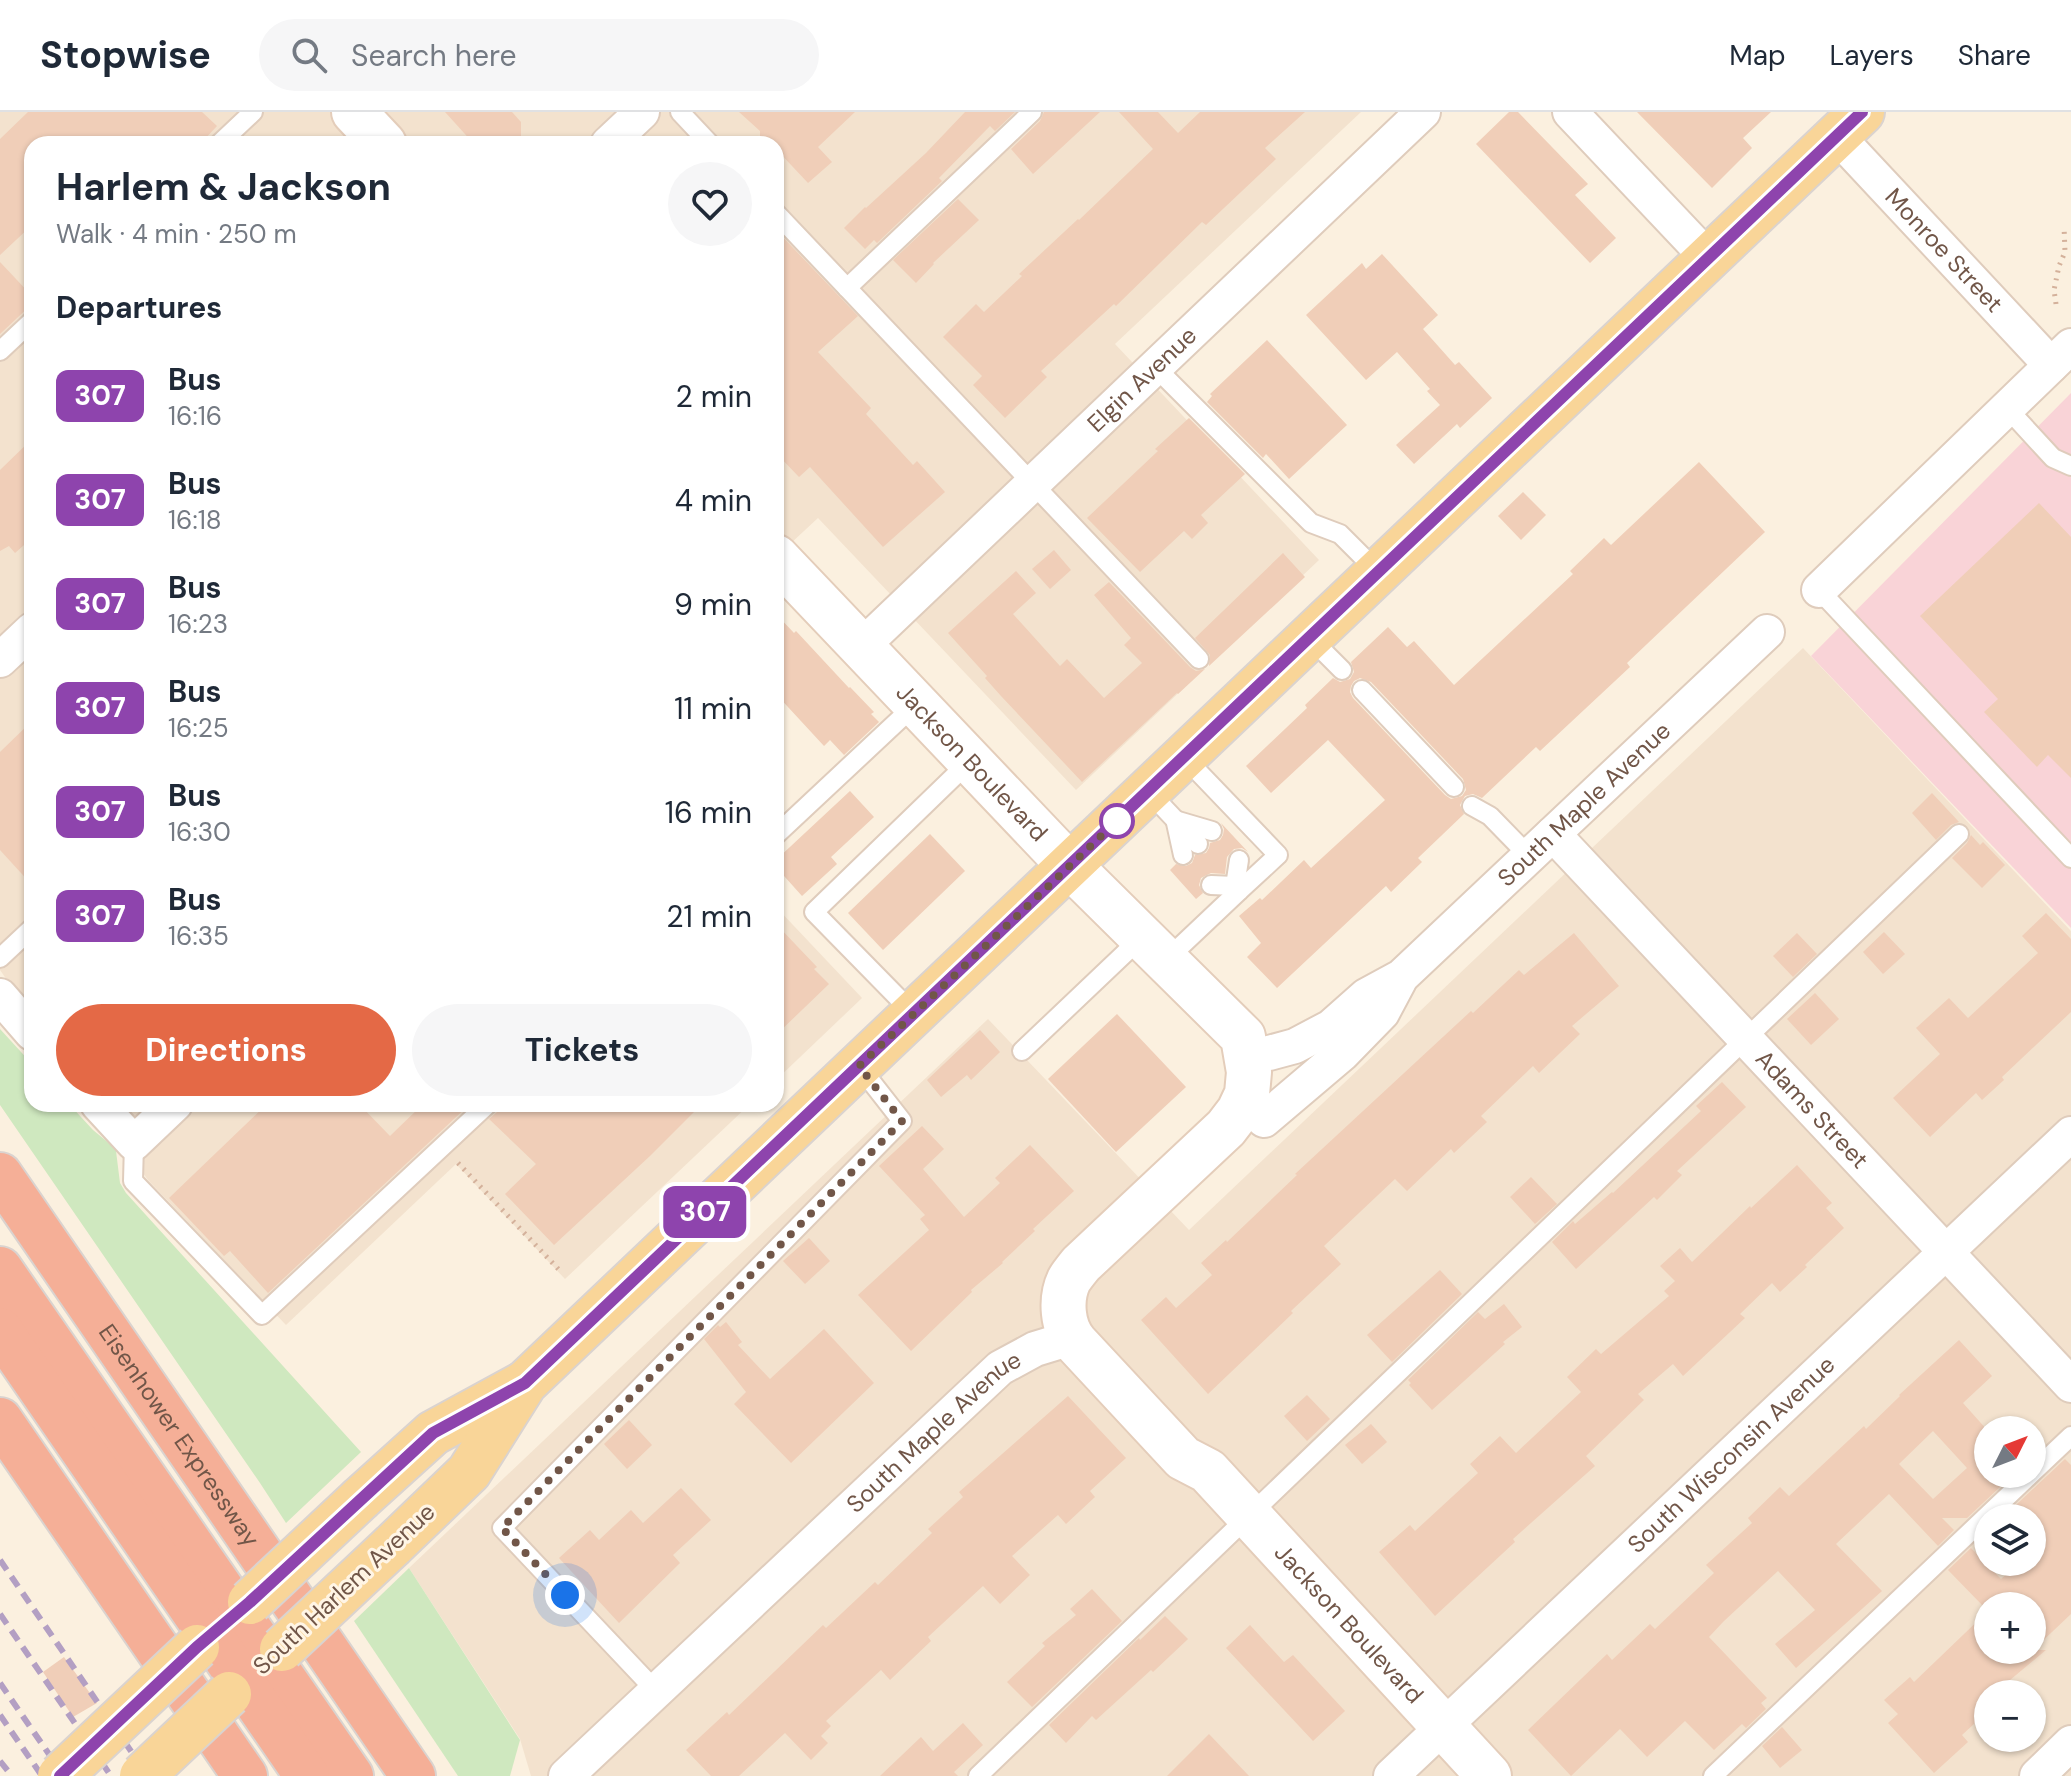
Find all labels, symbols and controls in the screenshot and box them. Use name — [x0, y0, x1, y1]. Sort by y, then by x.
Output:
search box — [259, 19, 819, 91]
text: Stopwise — [40, 30, 211, 80]
icon: search — [287, 33, 331, 77]
text: Search here — [351, 36, 517, 75]
text: Map — [1729, 37, 1786, 74]
text: Layers — [1830, 37, 1914, 74]
text: Share — [1958, 37, 2031, 74]
text: Harlem & Jackson — [56, 162, 391, 212]
button: heart — [668, 162, 752, 246]
street label: Monroe Street — [1879, 181, 2010, 319]
text: Walk · 4 min · 250 m — [56, 217, 297, 251]
text: Departures — [56, 288, 222, 327]
street label: Elgin Avenue — [1080, 320, 1203, 439]
text: Bus — [168, 360, 222, 399]
text: 307 — [74, 377, 126, 414]
text: 2 min — [676, 377, 752, 416]
text: 16:16 — [168, 399, 222, 433]
text: Bus — [168, 464, 222, 503]
text: 307 — [74, 481, 126, 518]
text: 4 min — [675, 481, 752, 520]
text: 16:18 — [168, 503, 222, 537]
text: Bus — [168, 568, 222, 607]
text: 307 — [74, 585, 126, 622]
text: 9 min — [674, 585, 752, 624]
text: 16:23 — [168, 607, 228, 641]
text: Bus — [168, 672, 222, 711]
street label: Jackson Boulevard — [890, 677, 1054, 848]
text: 307 — [74, 689, 126, 726]
text: 11 min — [674, 689, 752, 728]
text: 16:25 — [168, 711, 229, 745]
street label: South Maple Avenue — [1491, 715, 1677, 893]
text: Bus — [168, 776, 222, 815]
text: 307 — [74, 793, 126, 830]
text: 16 min — [665, 793, 752, 832]
unlabelled marker — [1100, 804, 1134, 838]
text: 16:30 — [168, 815, 231, 849]
text: Bus — [168, 880, 222, 919]
text: 307 — [74, 897, 126, 934]
text: 21 min — [666, 897, 752, 936]
text: 16:35 — [168, 919, 229, 953]
button: Directions — [56, 1004, 396, 1096]
button: Tickets — [412, 1004, 752, 1096]
street label: Adams Street — [1749, 1043, 1875, 1175]
line badge: 307 — [659, 1186, 751, 1238]
text: 307 — [679, 1193, 731, 1230]
street label: Eisenhower Expressway — [92, 1318, 267, 1552]
street label: South Maple Avenue — [840, 1344, 1026, 1519]
street label: South Wisconsin Avenue — [1621, 1349, 1841, 1560]
north arrow — [1974, 1416, 2046, 1488]
map controls — [1974, 1416, 2046, 1752]
street label: South Harlem Avenue — [246, 1496, 441, 1681]
button: layers — [1974, 1504, 2046, 1576]
street label: Jackson Boulevard — [1268, 1537, 1430, 1710]
your location — [545, 1575, 585, 1615]
button: + — [1974, 1592, 2046, 1664]
button: − — [1974, 1680, 2046, 1752]

